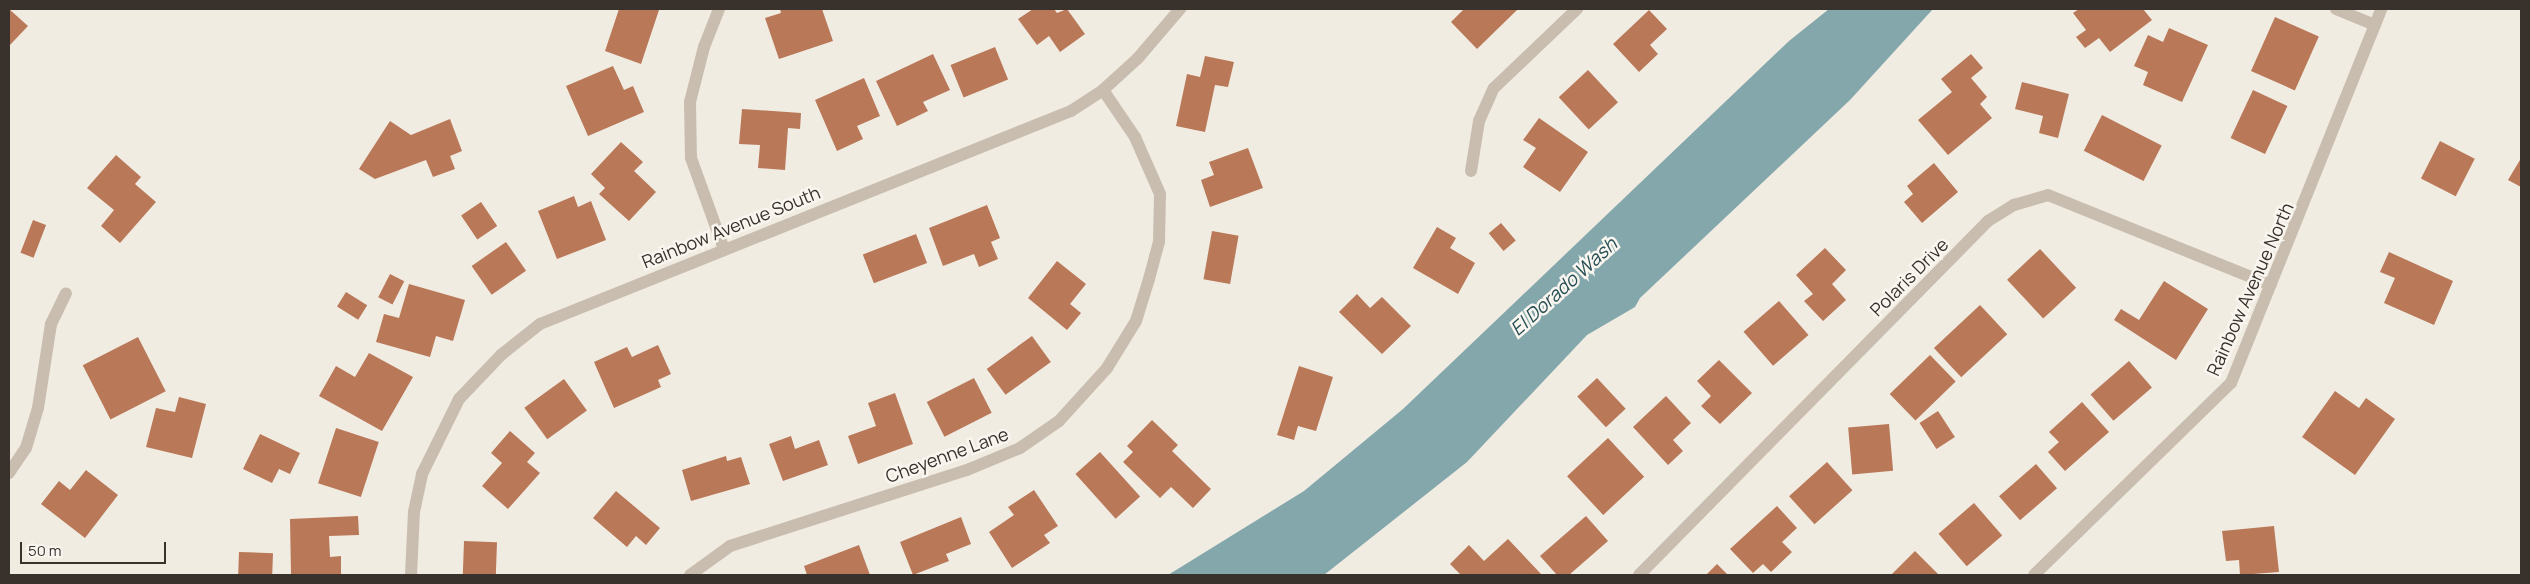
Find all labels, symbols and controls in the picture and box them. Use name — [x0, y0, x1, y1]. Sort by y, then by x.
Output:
street label: Rainbow Avenue South — [639, 181, 823, 273]
street label: Rainbow Avenue North — [2202, 199, 2298, 379]
water label: El Dorado Wash — [1506, 233, 1622, 341]
street label: Polaris Drive — [1865, 233, 1953, 321]
street label: Cheyenne Lane — [883, 423, 1011, 487]
scale bar — [22, 532, 169, 564]
text: 50 m — [28, 540, 62, 561]

